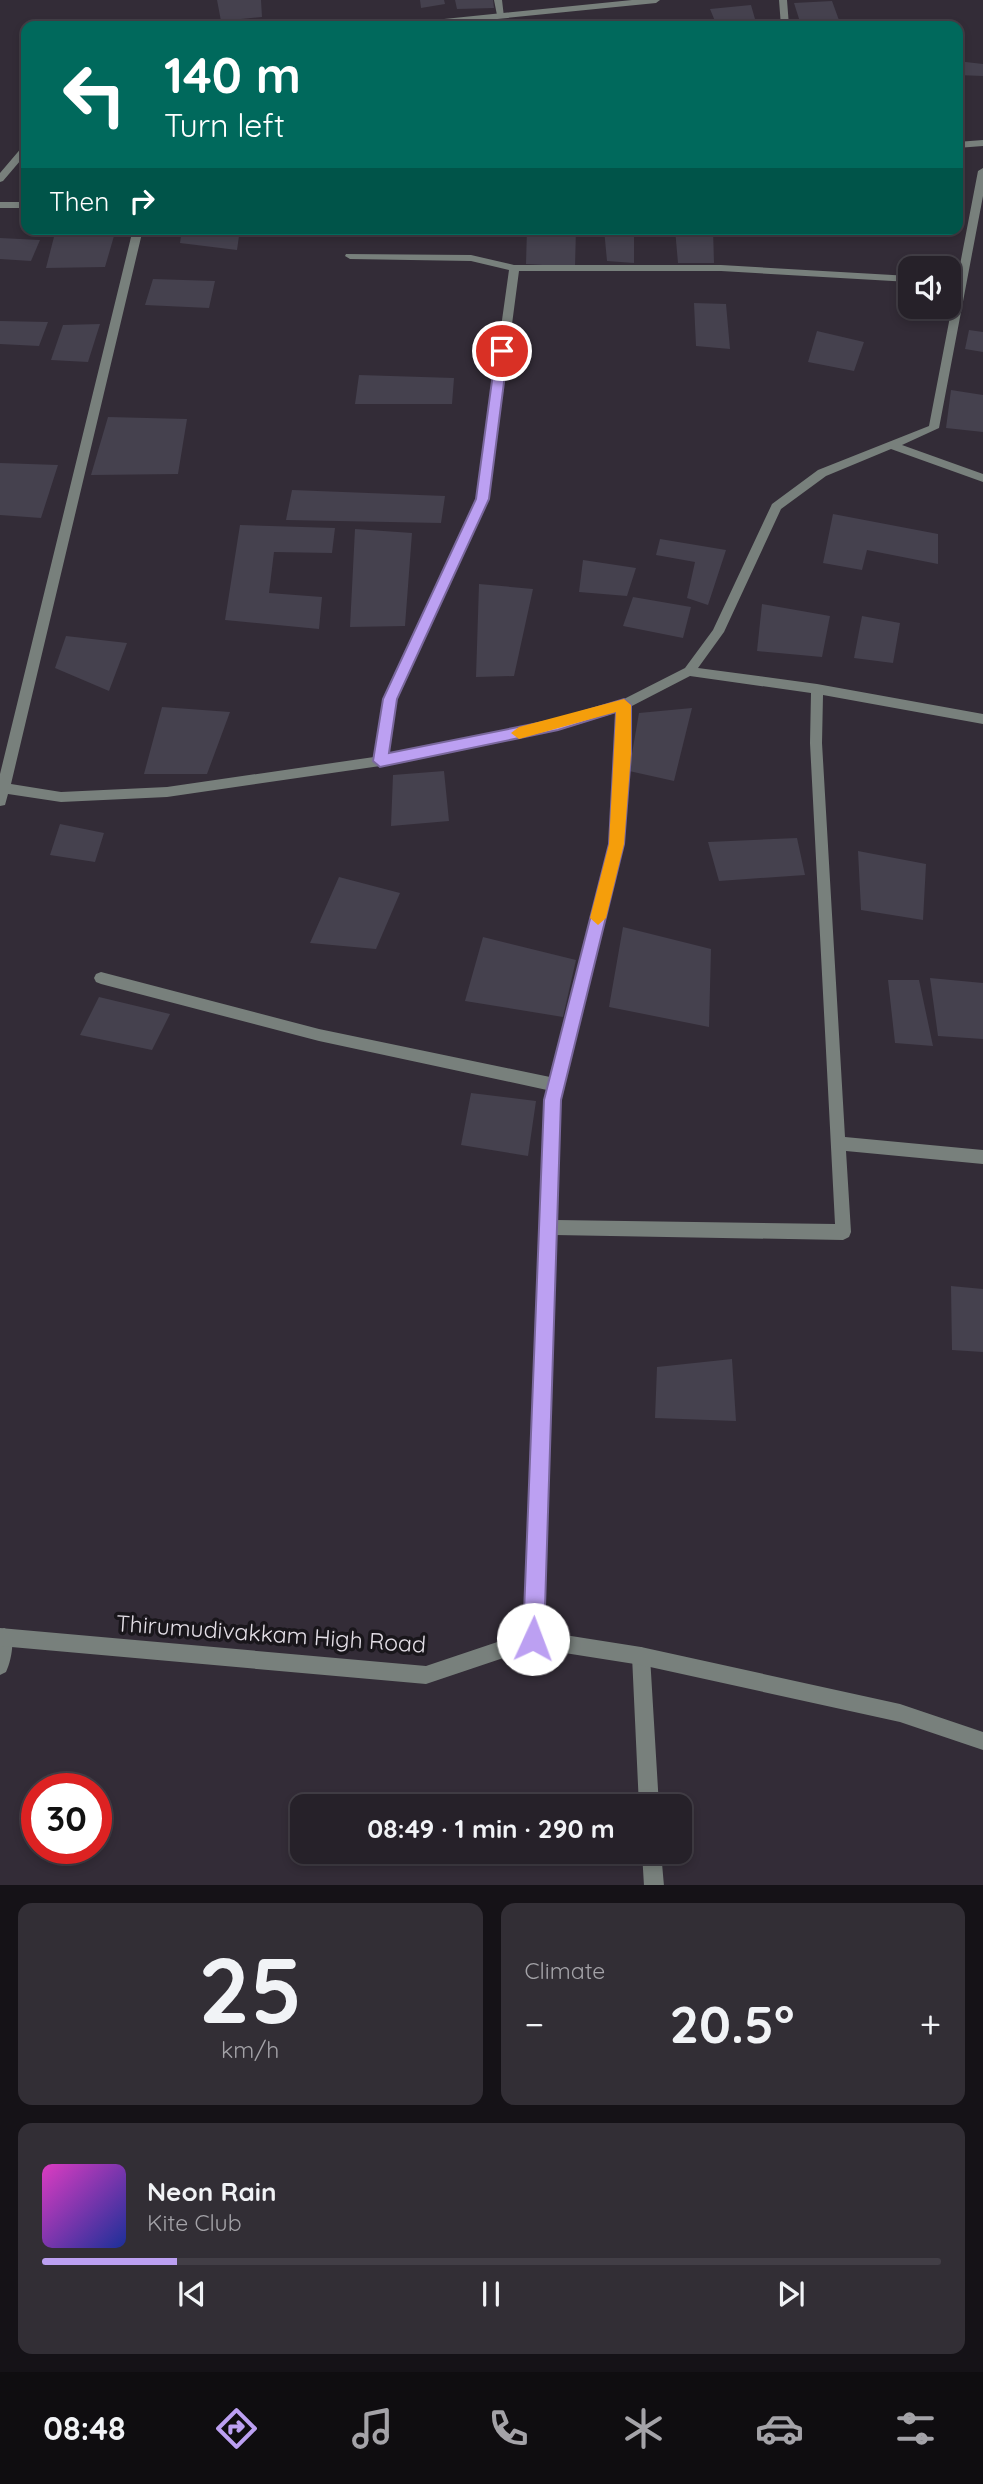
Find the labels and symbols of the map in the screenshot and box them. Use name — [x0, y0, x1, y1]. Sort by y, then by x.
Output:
pin — [472, 321, 532, 381]
position arrow — [496, 1602, 570, 1676]
street label: Thirumudivakkam High Road — [115, 1608, 427, 1659]
speed limit sign: 30 — [21, 1773, 112, 1864]

